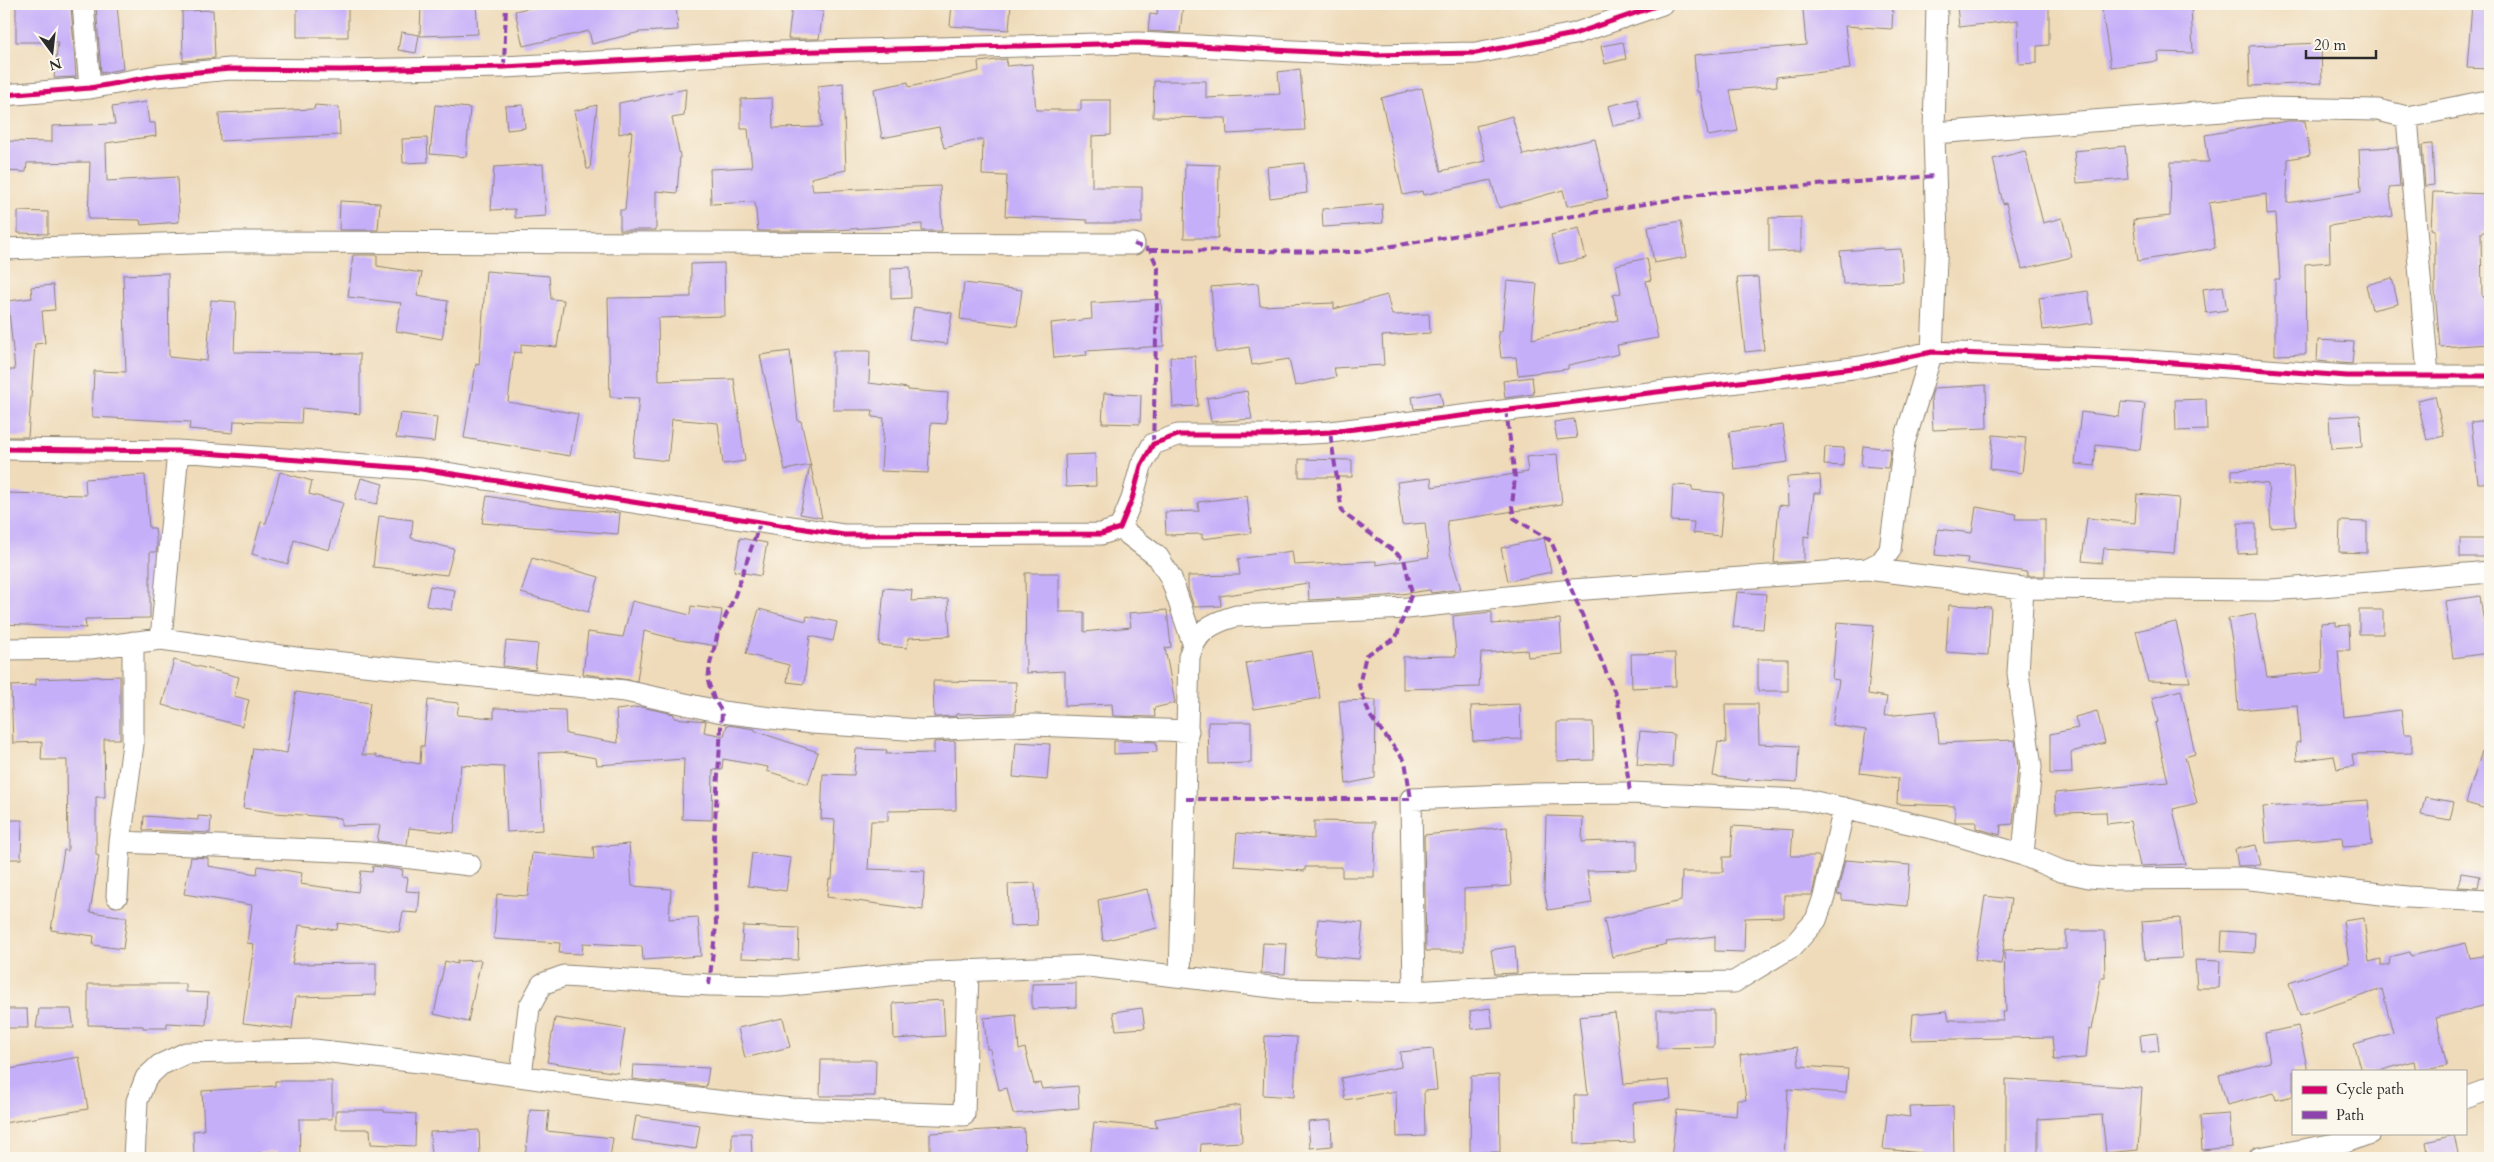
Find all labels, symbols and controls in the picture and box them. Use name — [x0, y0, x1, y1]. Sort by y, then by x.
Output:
north arrow — [28, 28, 78, 78]
scale bar — [2306, 28, 2376, 60]
text: 20 m — [2314, 35, 2346, 55]
text: N — [47, 53, 64, 75]
legend — [2292, 1070, 2466, 1134]
text: Cycle path — [2336, 1079, 2405, 1099]
text: Path — [2336, 1105, 2365, 1125]

